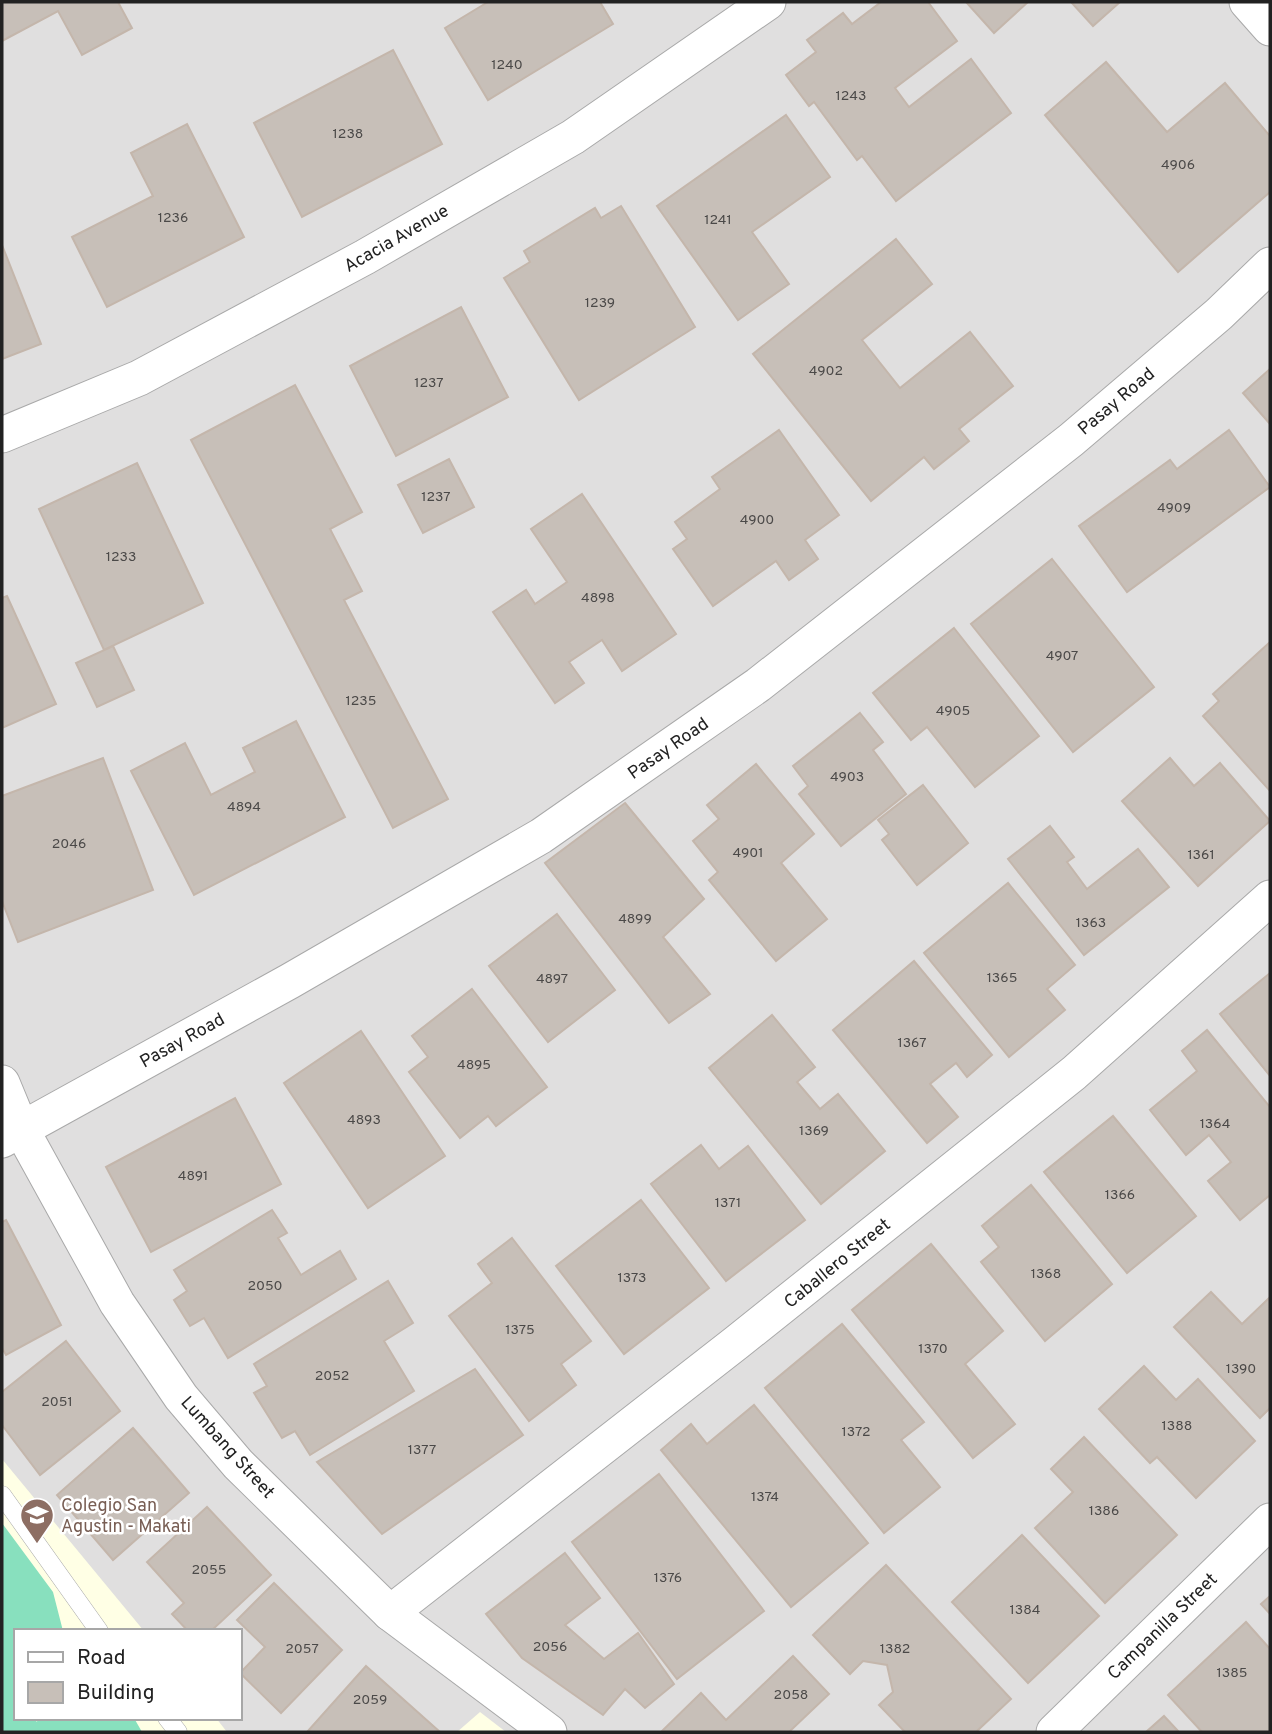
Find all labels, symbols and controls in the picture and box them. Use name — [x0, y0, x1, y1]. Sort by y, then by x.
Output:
house number: 1240 — [491, 57, 523, 74]
house number: 1243 — [836, 88, 866, 105]
house number: 1238 — [333, 126, 363, 143]
house number: 4906 — [1161, 157, 1195, 174]
street label: Acacia Avenue — [340, 200, 453, 279]
house number: 1236 — [158, 210, 188, 227]
house number: 1241 — [704, 212, 732, 229]
house number: 1239 — [585, 295, 615, 312]
house number: 4902 — [809, 363, 843, 380]
street label: Pasay Road — [1074, 363, 1160, 441]
house number: 1237 — [414, 375, 444, 392]
house number: 1237 — [421, 489, 451, 506]
house number: 4909 — [1157, 500, 1191, 517]
house number: 4900 — [740, 512, 774, 529]
house number: 1233 — [106, 549, 136, 566]
house number: 4898 — [581, 590, 615, 607]
house number: 4907 — [1046, 648, 1078, 665]
house number: 1235 — [346, 693, 376, 710]
house number: 4905 — [936, 703, 970, 720]
street label: Pasay Road — [624, 713, 714, 785]
house number: 4903 — [830, 769, 864, 786]
house number: 4894 — [227, 799, 261, 816]
house number: 2046 — [52, 836, 86, 853]
house number: 4901 — [733, 845, 763, 862]
house number: 1361 — [1187, 847, 1215, 864]
house number: 4899 — [618, 911, 652, 928]
house number: 1363 — [1076, 915, 1106, 932]
house number: 1365 — [987, 970, 1017, 987]
house number: 4897 — [536, 971, 568, 988]
street label: Pasay Road — [136, 1009, 229, 1074]
house number: 1367 — [897, 1035, 927, 1052]
house number: 4895 — [457, 1057, 491, 1074]
house number: 4893 — [347, 1112, 381, 1129]
house number: 1364 — [1200, 1116, 1230, 1133]
house number: 1369 — [799, 1123, 829, 1140]
house number: 4891 — [178, 1168, 208, 1185]
house number: 1366 — [1105, 1187, 1135, 1204]
house number: 1371 — [715, 1195, 741, 1212]
street label: Caballero Street — [780, 1214, 896, 1314]
house number: 1368 — [1031, 1266, 1061, 1283]
house number: 1373 — [617, 1270, 647, 1287]
house number: 2050 — [247, 1278, 283, 1295]
house number: 1375 — [505, 1322, 535, 1339]
house number: 1370 — [918, 1341, 948, 1358]
house number: 1390 — [1226, 1361, 1256, 1378]
house number: 2052 — [315, 1368, 349, 1385]
street label: Lumbang Street — [175, 1392, 279, 1504]
house number: 2051 — [41, 1394, 73, 1411]
house number: 1388 — [1162, 1418, 1192, 1435]
house number: 1372 — [841, 1424, 871, 1441]
house number: 1377 — [408, 1442, 436, 1459]
house number: 1374 — [751, 1489, 779, 1506]
place label: Colegio San Agustin - Makati — [61, 1495, 191, 1539]
school or university icon: Colegio San Agustin - Makati — [18, 1496, 56, 1545]
house number: 1386 — [1089, 1503, 1119, 1520]
house number: 2055 — [192, 1562, 226, 1579]
street label: Campanilla Street — [1103, 1569, 1223, 1685]
house number: 1376 — [654, 1570, 682, 1587]
house number: 1384 — [1010, 1602, 1040, 1619]
legend — [14, 1629, 242, 1720]
house number: 2056 — [533, 1639, 567, 1656]
house number: 2057 — [285, 1641, 319, 1658]
house number: 1382 — [880, 1641, 910, 1658]
text: Road — [77, 1645, 126, 1672]
house number: 1385 — [1217, 1665, 1247, 1682]
text: Building — [77, 1680, 155, 1707]
house number: 2058 — [774, 1687, 808, 1704]
house number: 2059 — [353, 1692, 387, 1709]

